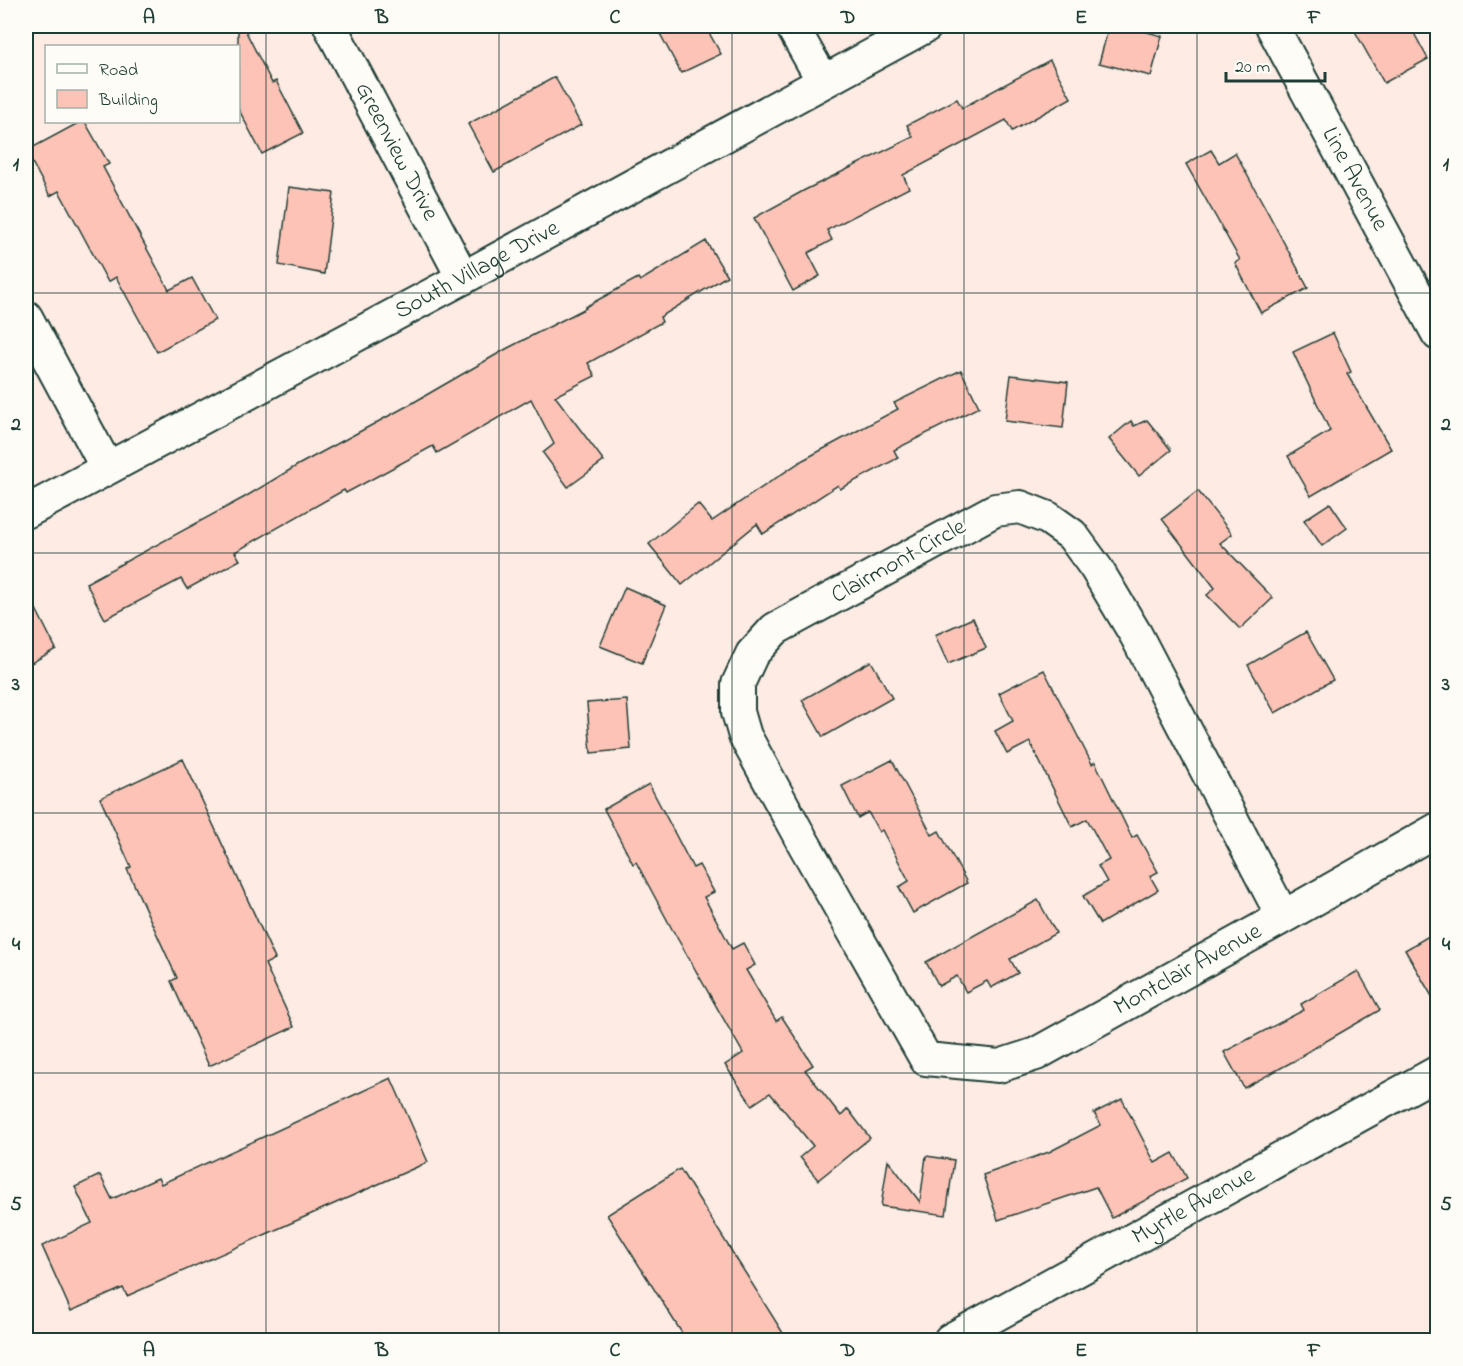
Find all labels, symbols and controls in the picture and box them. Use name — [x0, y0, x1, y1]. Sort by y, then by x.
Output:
text: A — [143, 4, 155, 33]
text: B — [374, 4, 389, 33]
text: C — [610, 4, 621, 33]
text: D — [840, 4, 855, 33]
text: E — [1075, 4, 1087, 33]
text: F — [1307, 4, 1321, 33]
legend — [45, 45, 240, 123]
scale bar — [1226, 45, 1325, 83]
text: 20 m — [1235, 55, 1270, 81]
text: Road — [99, 58, 138, 84]
street label: Greenview Drive — [345, 76, 447, 227]
text: Building — [98, 88, 158, 115]
street label: Line Avenue — [1312, 121, 1397, 238]
text: 1 — [13, 151, 20, 180]
text: 1 — [1443, 151, 1450, 180]
street label: South Village Drive — [389, 211, 566, 329]
text: 2 — [10, 411, 21, 440]
text: 2 — [1440, 411, 1451, 440]
street label: Clairmont Circle — [825, 510, 973, 613]
text: 3 — [11, 671, 20, 700]
text: 3 — [1441, 671, 1450, 700]
street label: Montclair Avenue — [1108, 914, 1268, 1025]
text: 4 — [12, 931, 21, 960]
text: 4 — [1442, 931, 1451, 960]
street label: Myrtle Avenue — [1126, 1158, 1262, 1254]
text: 5 — [10, 1191, 22, 1220]
text: 5 — [1440, 1191, 1452, 1220]
text: A — [143, 1337, 155, 1366]
text: B — [374, 1337, 389, 1366]
text: C — [610, 1337, 621, 1366]
text: D — [840, 1337, 855, 1366]
text: E — [1075, 1337, 1087, 1366]
text: F — [1307, 1337, 1321, 1366]

